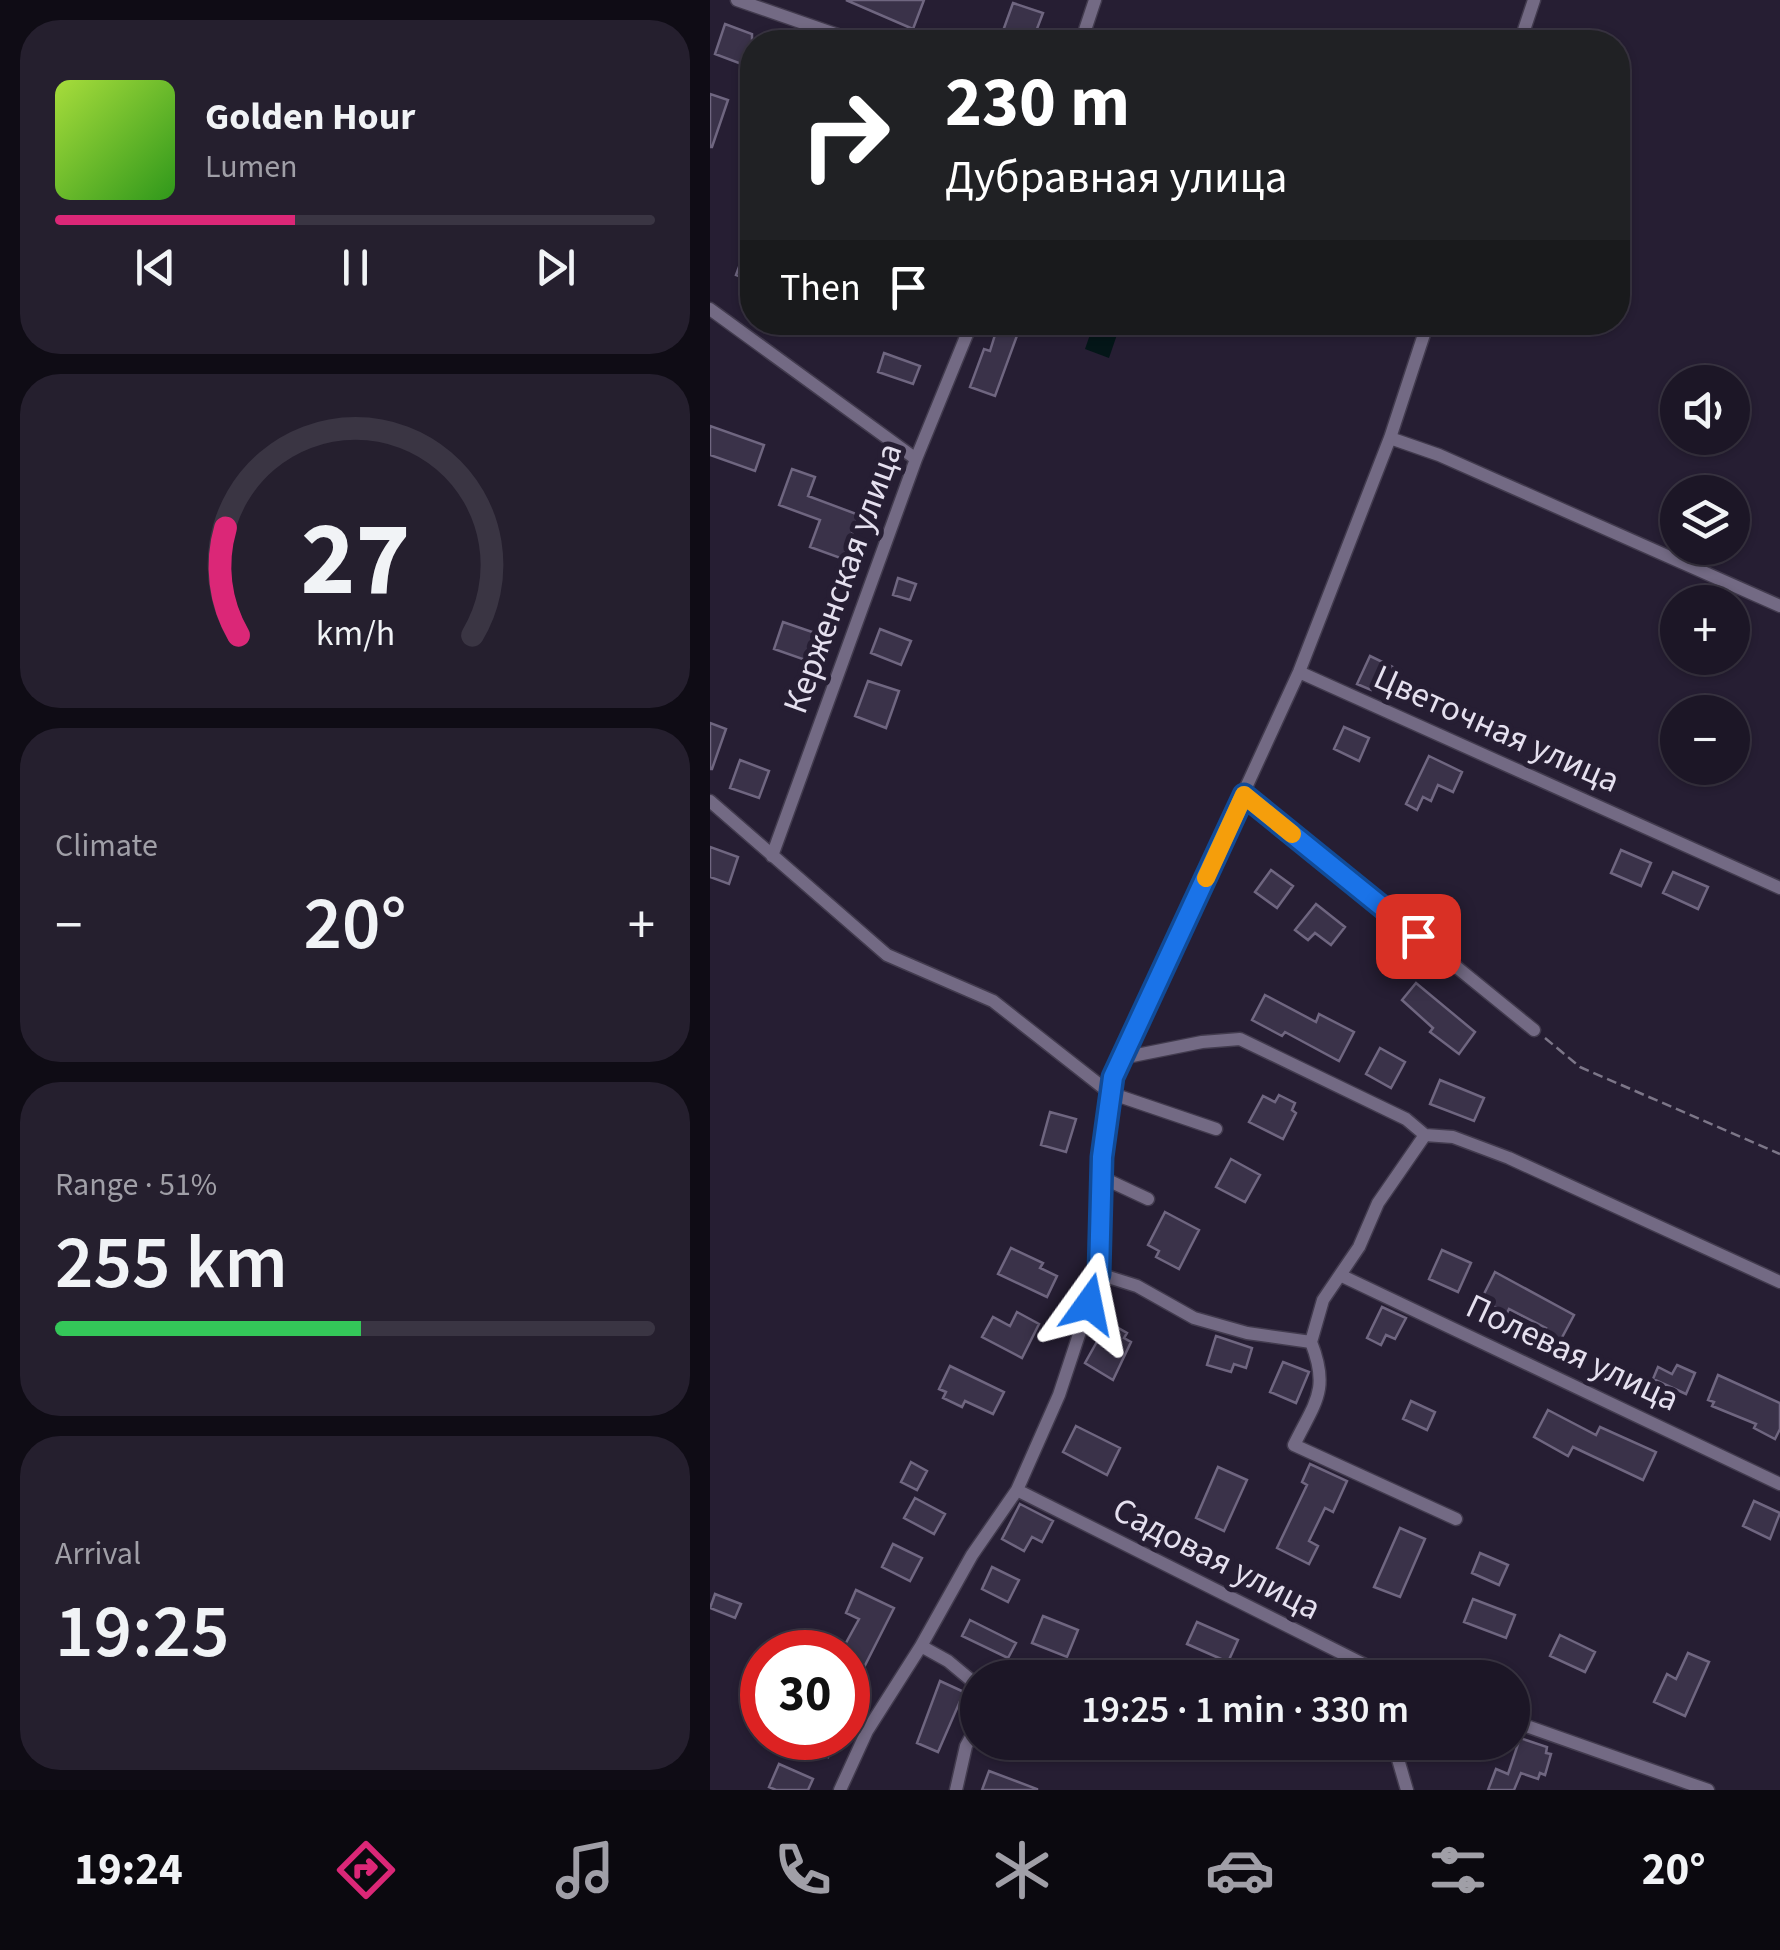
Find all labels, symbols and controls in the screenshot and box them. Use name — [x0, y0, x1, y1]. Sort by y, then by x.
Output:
text: 230 m — [945, 53, 1130, 153]
icon: right — [780, 70, 910, 200]
text: Golden Hour — [205, 90, 415, 144]
text: Lumen — [205, 144, 298, 190]
text: Дубравная улица — [945, 146, 1288, 210]
icon: previous — [128, 240, 183, 295]
icon: pause — [328, 240, 383, 295]
icon: next — [528, 240, 583, 295]
icon: arrive — [881, 260, 936, 315]
text: Then — [780, 261, 861, 315]
map controls — [1660, 365, 1750, 785]
button: sound — [1660, 365, 1750, 455]
street label: Керженская улица — [771, 436, 915, 721]
button: layers — [1660, 475, 1750, 565]
text: 27 — [300, 487, 410, 635]
button: + — [1660, 585, 1750, 675]
text: km/h — [315, 608, 395, 659]
street label: Цветочная улица — [1366, 652, 1627, 805]
button: − — [1660, 695, 1750, 785]
text: Climate — [55, 823, 158, 869]
text: 20° — [303, 871, 407, 978]
text: − — [55, 887, 82, 965]
text: + — [628, 887, 655, 965]
pin — [1376, 894, 1461, 979]
icon: arrive — [1391, 909, 1446, 964]
text: Range · 51% — [55, 1162, 217, 1208]
text: 255 km — [55, 1210, 288, 1317]
position arrow — [1037, 1252, 1141, 1356]
street label: Полевая улица — [1458, 1282, 1687, 1424]
street label: Садовая улица — [1104, 1485, 1329, 1633]
text: Arrival — [55, 1531, 141, 1577]
text: 19:25 — [55, 1579, 230, 1686]
speed limit sign: 30 — [740, 1630, 870, 1760]
text: 19:25 · 1 min · 330 m — [1081, 1683, 1409, 1737]
icon: directions — [331, 1835, 401, 1905]
icon: music — [550, 1835, 620, 1905]
icon: phone — [768, 1835, 838, 1905]
icon: climate — [987, 1835, 1057, 1905]
icon: car — [1205, 1835, 1275, 1905]
icon: filters — [1423, 1835, 1493, 1905]
text: 19:24 — [74, 1838, 183, 1902]
text: 20° — [1642, 1838, 1706, 1902]

